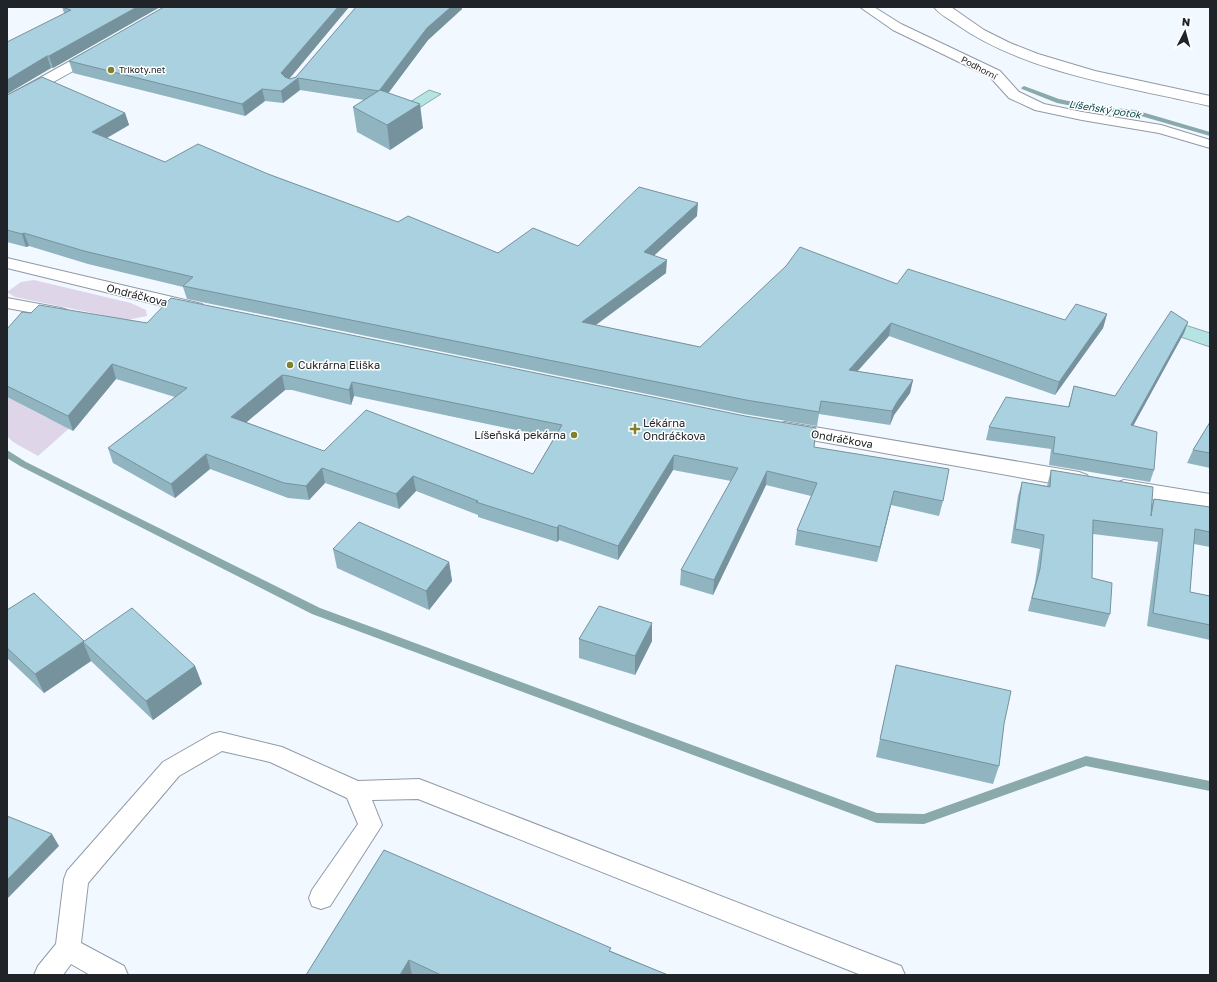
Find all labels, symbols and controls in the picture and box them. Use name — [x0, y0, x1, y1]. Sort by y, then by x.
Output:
north arrow — [1165, 12, 1205, 52]
text: N — [1181, 15, 1191, 28]
street label: Podhorní — [959, 54, 1000, 82]
place label: Trikoty.net — [119, 64, 166, 75]
marker: Trikoty.net — [106, 65, 116, 75]
water label: Líšeňský potok — [1068, 97, 1143, 122]
street label: Ondráčkova — [105, 281, 169, 308]
place label: Cukrárna Eliška — [298, 358, 380, 371]
marker: Cukrárna Eliška — [285, 360, 295, 370]
place label: Lékárna Ondráčkova — [643, 416, 705, 442]
marker: Lékárna Ondráčkova — [630, 424, 640, 434]
street label: Ondráčkova — [810, 427, 874, 450]
place label: Líšeňská pekárna — [474, 428, 566, 441]
marker: Líšeňská pekárna — [569, 430, 579, 440]

